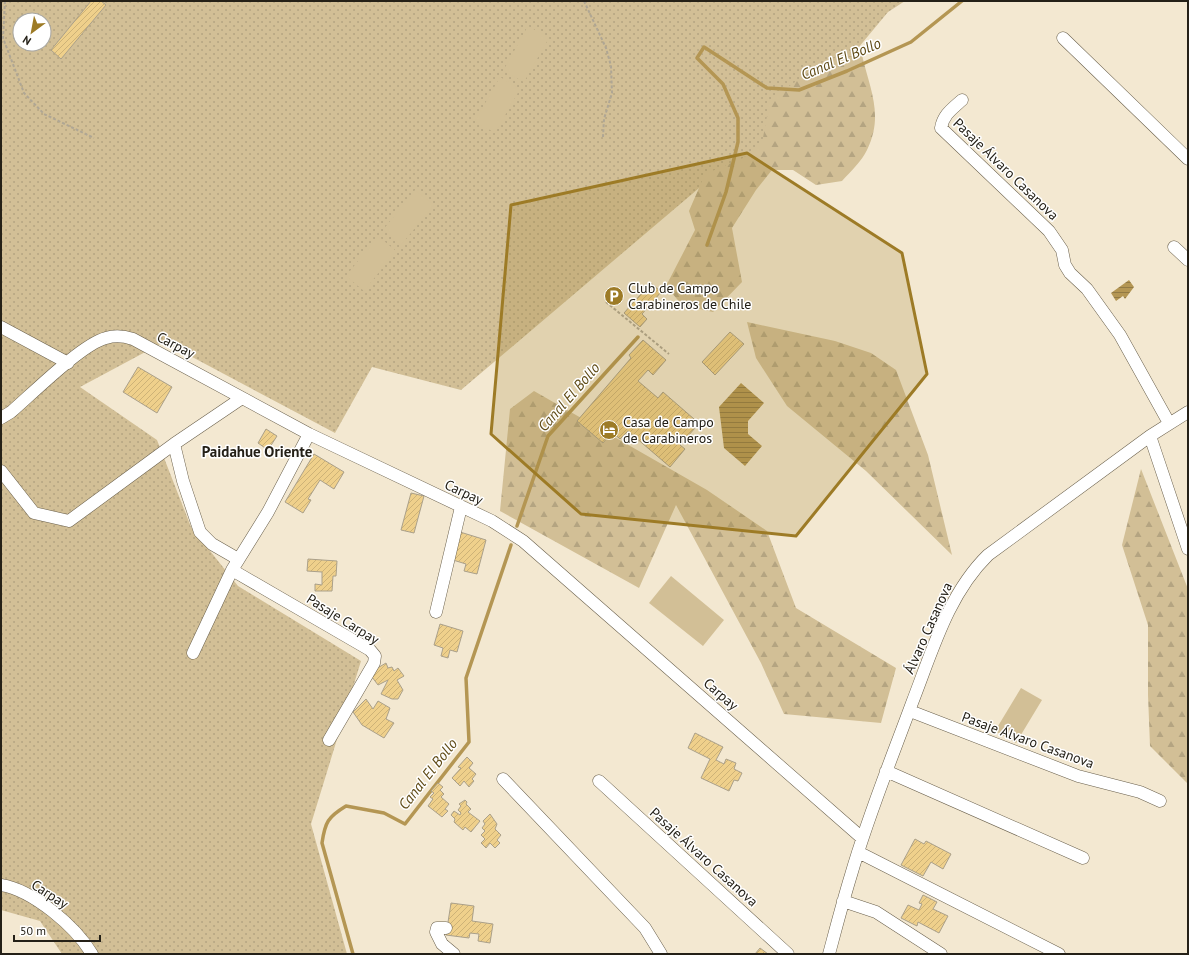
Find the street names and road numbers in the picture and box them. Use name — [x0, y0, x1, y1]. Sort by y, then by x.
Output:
street label: Pasaje Álvaro Casanova — [950, 114, 1062, 224]
street label: Carpay — [154, 328, 199, 363]
street label: Carpay — [442, 475, 487, 509]
street label: Álvaro Casanova — [900, 579, 956, 677]
street label: Pasaje Carpay — [303, 590, 383, 649]
street label: Carpay — [700, 674, 743, 714]
street label: Pasaje Álvaro Casanova — [959, 708, 1097, 772]
street label: Pasaje Álvaro Casanova — [646, 804, 762, 910]
street label: Carpay — [28, 875, 72, 913]

